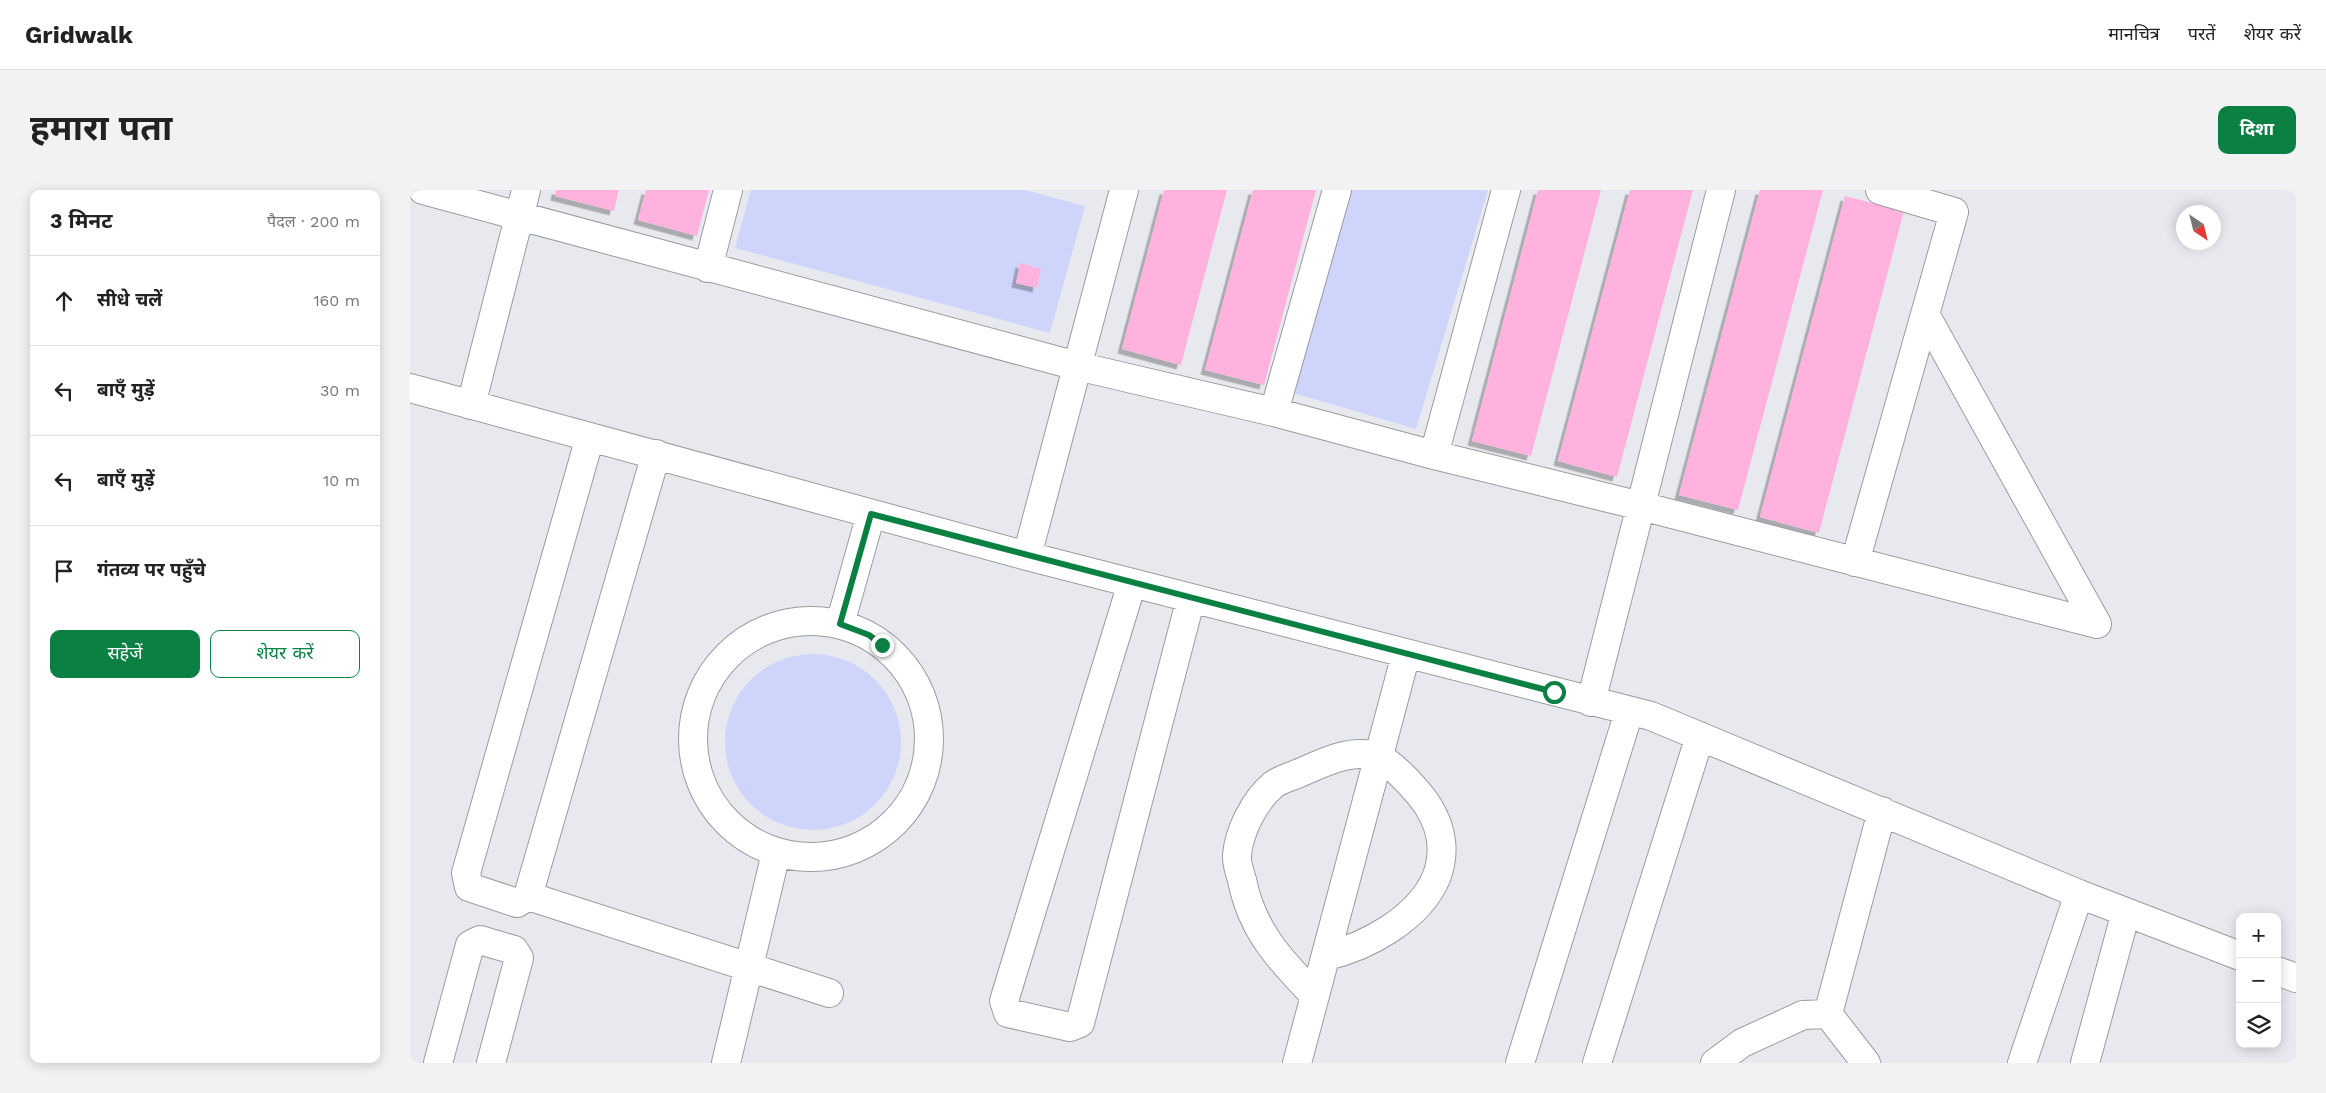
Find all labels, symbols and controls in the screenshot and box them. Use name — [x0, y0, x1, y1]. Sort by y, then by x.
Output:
text: Gridwalk — [25, 21, 133, 49]
text: मानचित्र — [2108, 23, 2160, 44]
text: परतें — [2188, 23, 2216, 44]
text: शेयर करें — [2244, 23, 2301, 44]
button: दिशा — [2218, 106, 2296, 154]
text: हमारा पता — [30, 107, 172, 149]
north arrow — [2176, 205, 2221, 250]
text: 3 मिनट — [50, 208, 113, 233]
text: पैदल · 200 m — [267, 212, 360, 231]
icon: ahead — [50, 287, 78, 315]
text: सीधे चलें — [97, 288, 162, 311]
text: 160 m — [313, 291, 360, 310]
icon: left — [50, 377, 78, 405]
text: बाएँ मुड़ें — [97, 378, 155, 401]
text: 30 m — [320, 381, 360, 400]
icon: left — [50, 467, 78, 495]
text: बाएँ मुड़ें — [97, 468, 155, 491]
text: 10 m — [323, 471, 360, 490]
icon: arrive — [50, 557, 78, 585]
text: गंतव्य पर पहुँचे — [97, 558, 206, 581]
button: सहेजें — [50, 630, 200, 678]
button: शेयर करें — [210, 630, 360, 678]
route end — [871, 634, 894, 657]
route start — [1543, 681, 1566, 704]
map controls — [2236, 913, 2281, 1048]
button: + — [2236, 913, 2281, 958]
button: − — [2236, 958, 2281, 1003]
button: layers — [2236, 1003, 2281, 1048]

